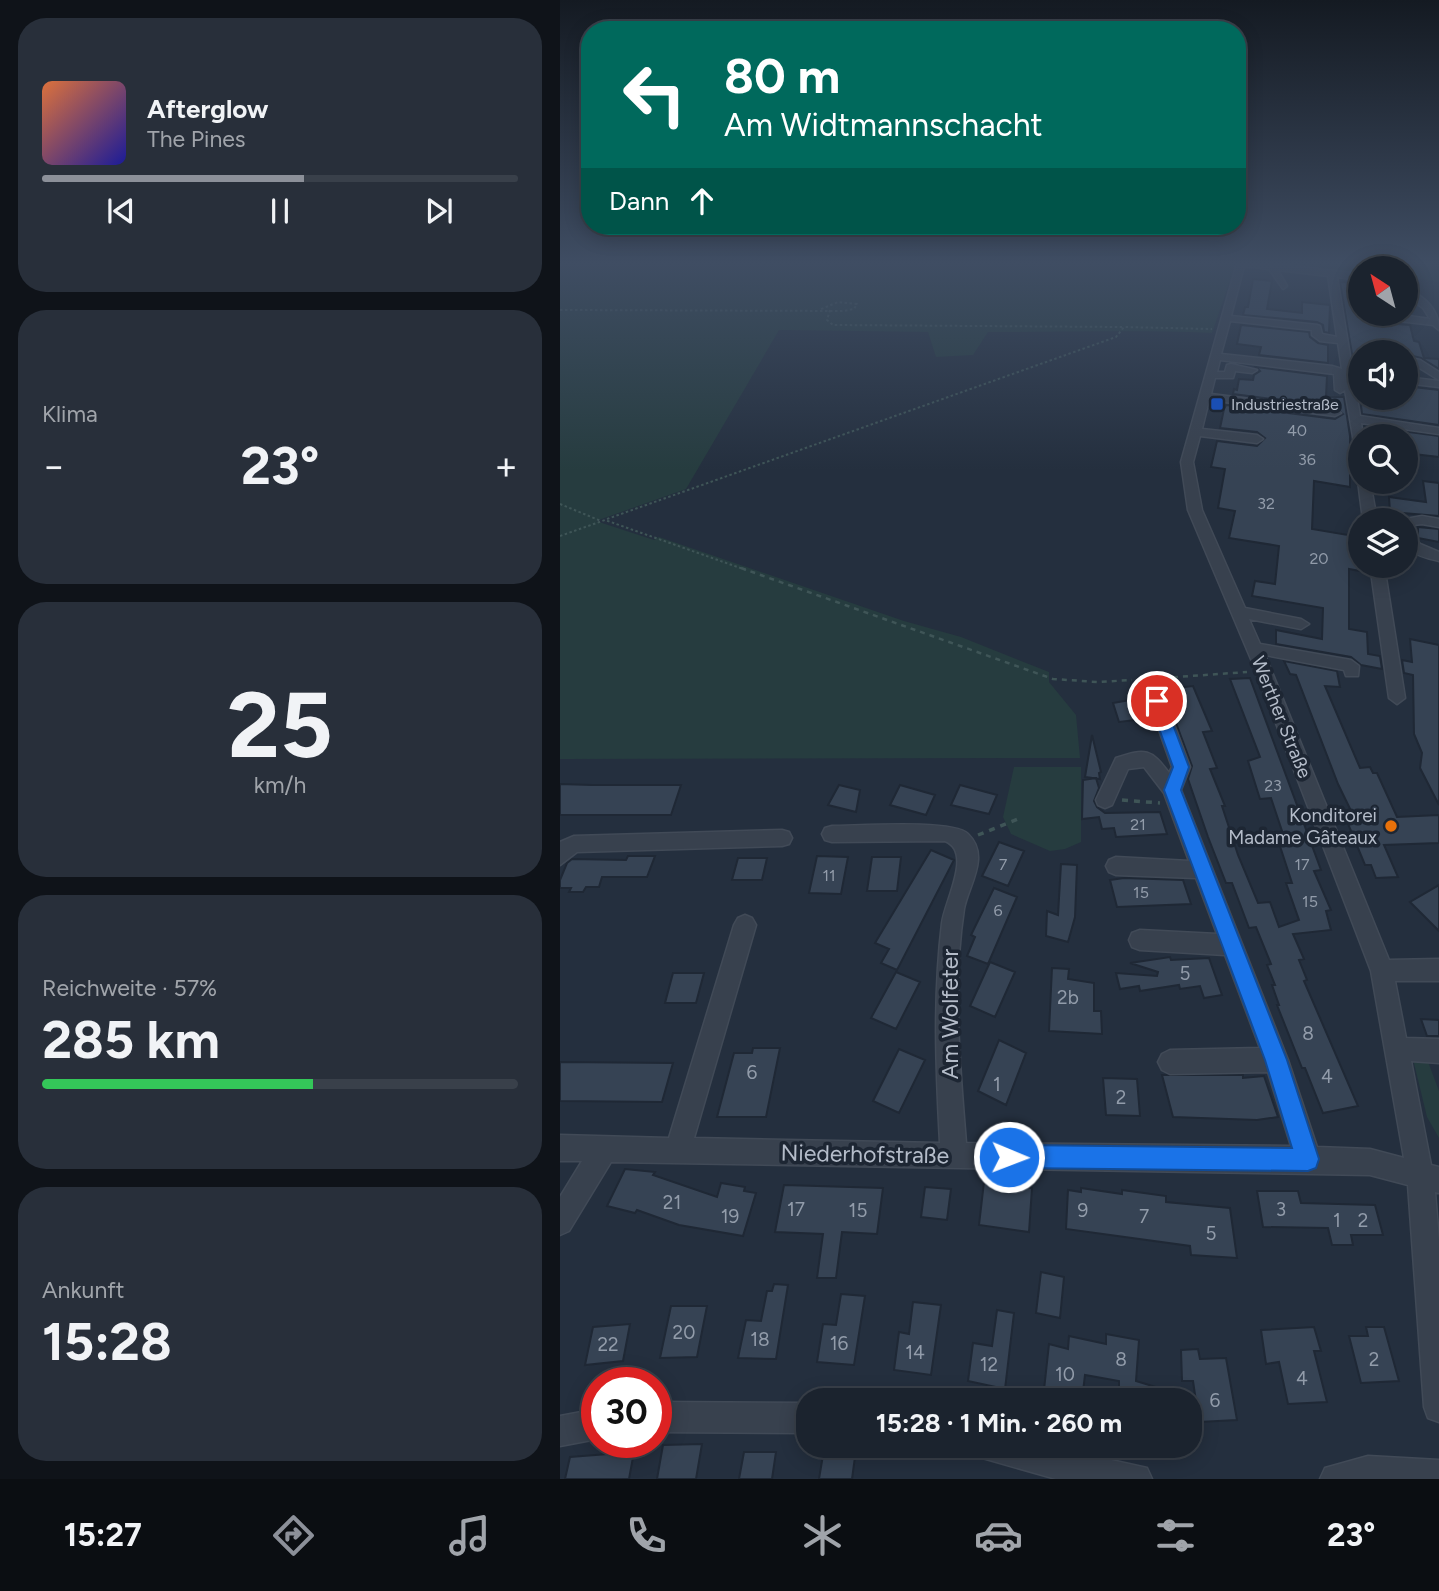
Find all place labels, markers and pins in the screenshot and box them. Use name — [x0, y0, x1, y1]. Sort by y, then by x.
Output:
place label: Industriestraße — [1231, 395, 1339, 414]
marker: Industriestraße — [1209, 396, 1225, 412]
pin — [1127, 671, 1187, 731]
place label: Konditorei Madame Gâteaux — [1228, 804, 1377, 849]
marker: Konditorei Madame Gâteaux — [1383, 818, 1399, 834]

